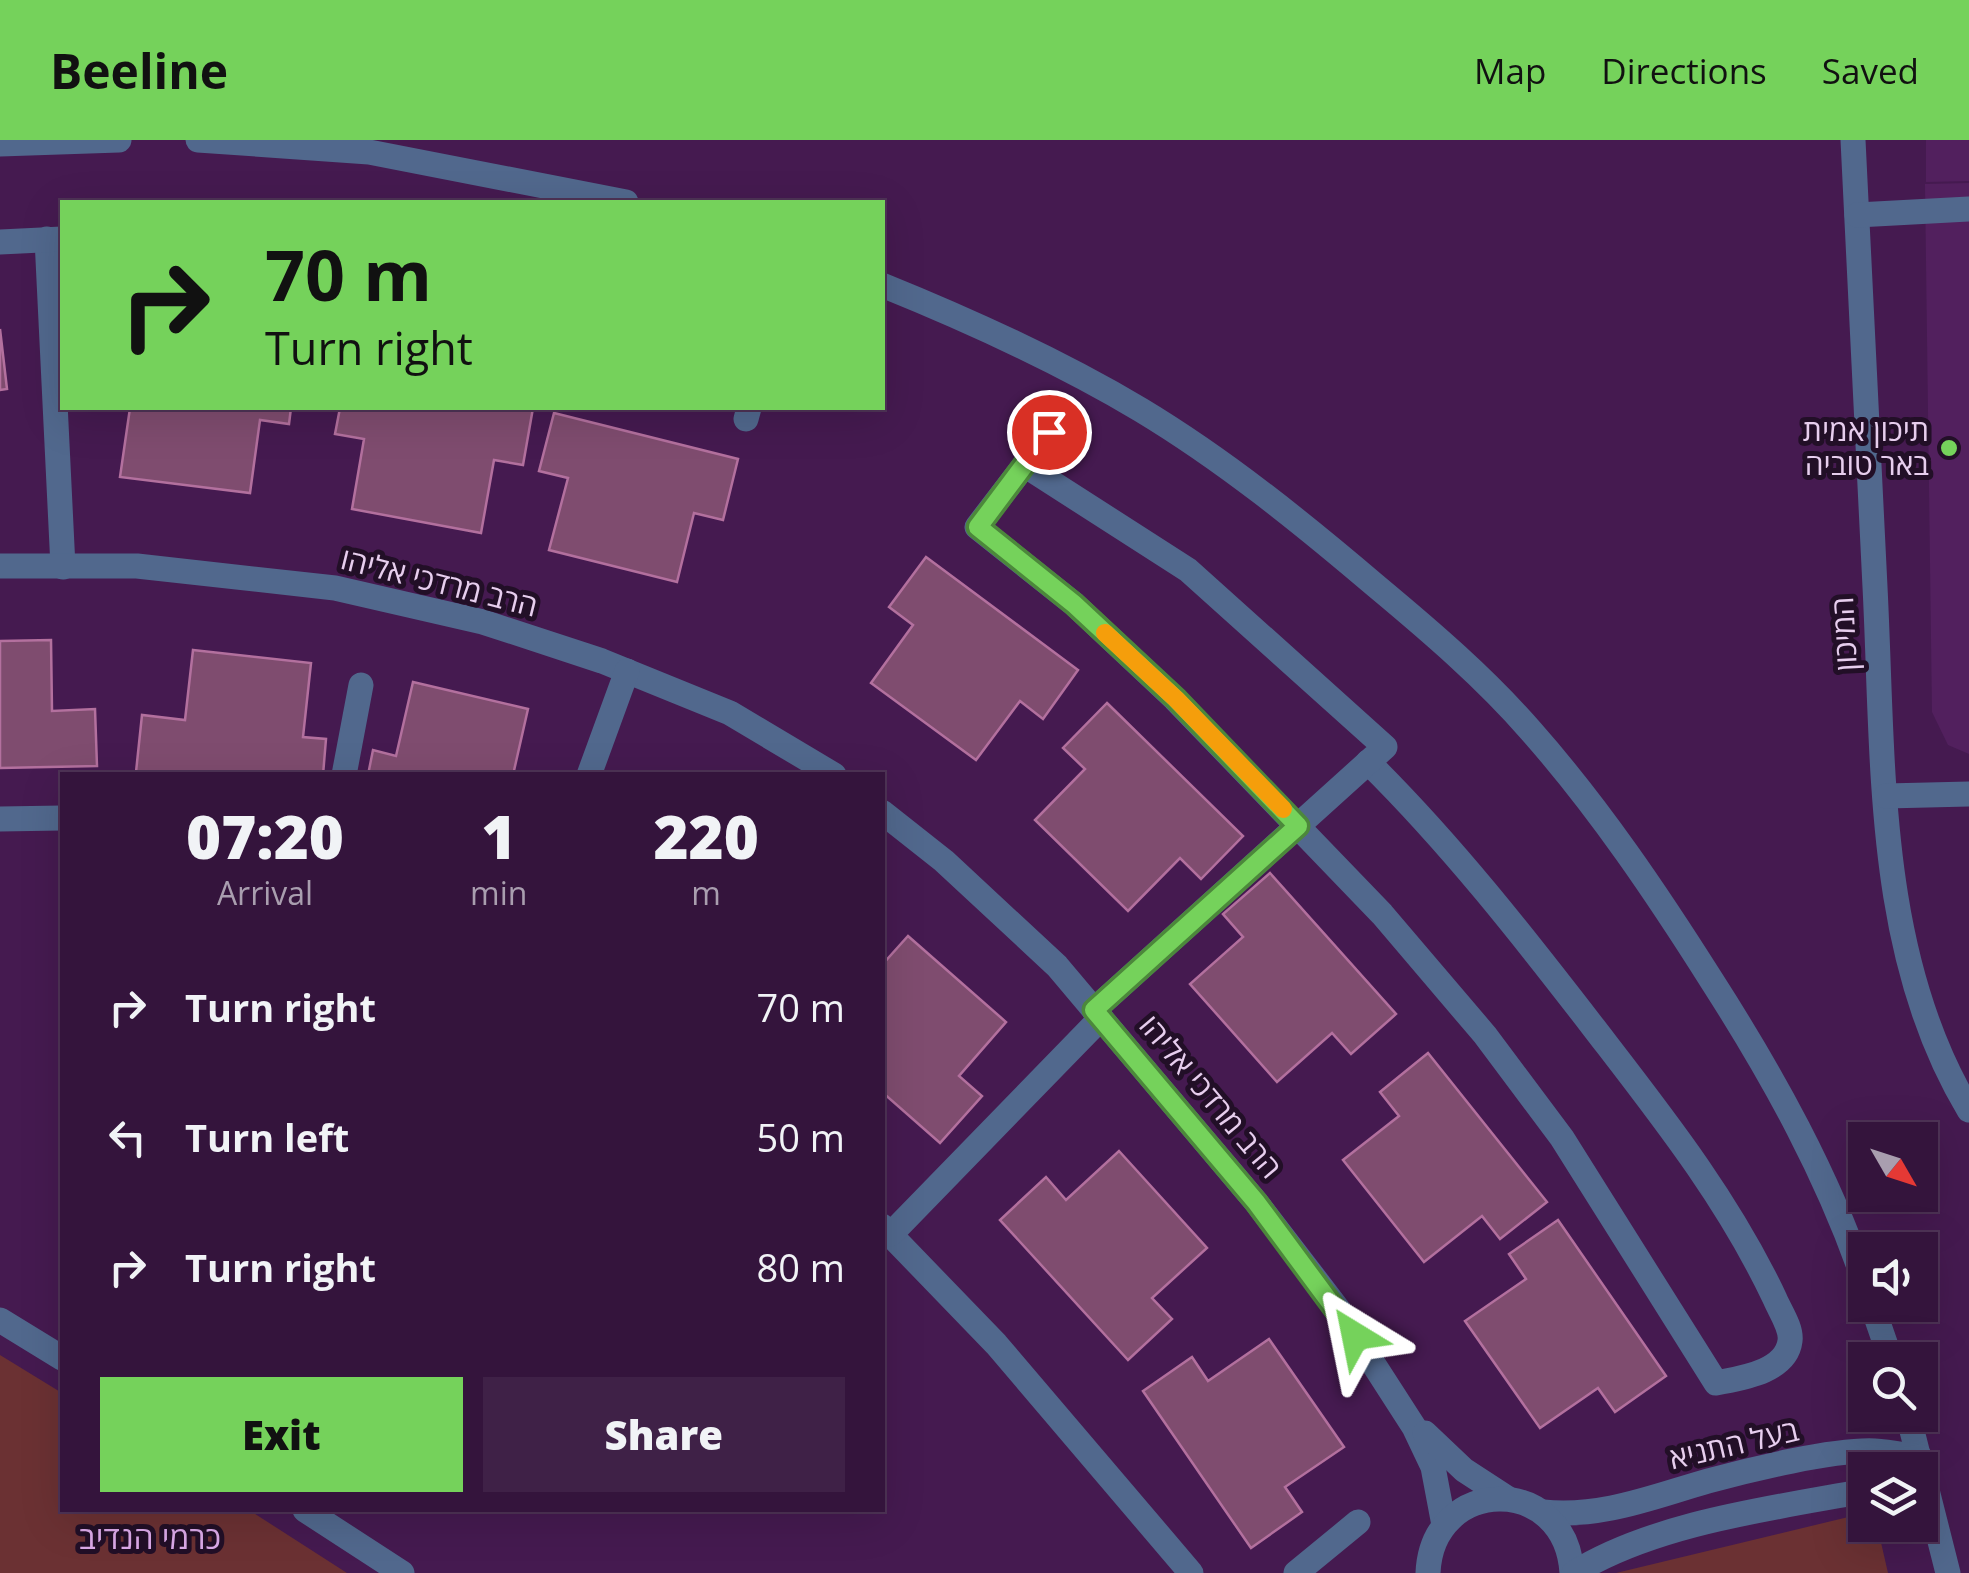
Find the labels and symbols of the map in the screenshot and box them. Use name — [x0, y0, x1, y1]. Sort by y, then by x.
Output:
pin — [1007, 390, 1092, 475]
place label: תיכון אמית באר טוביה — [1803, 409, 1929, 484]
marker: תיכון אמית באר טוביה — [1938, 437, 1960, 459]
street label: הרב מרדכי אליהו — [337, 537, 542, 626]
street label: המיכון — [1821, 596, 1866, 672]
street label: הרב מרדכי אליהו — [1131, 1006, 1292, 1186]
north arrow — [1848, 1122, 1938, 1212]
position arrow — [1303, 1284, 1407, 1388]
street label: בעל התניא — [1665, 1409, 1803, 1478]
district label: כרמי הנדיב — [79, 1515, 221, 1558]

